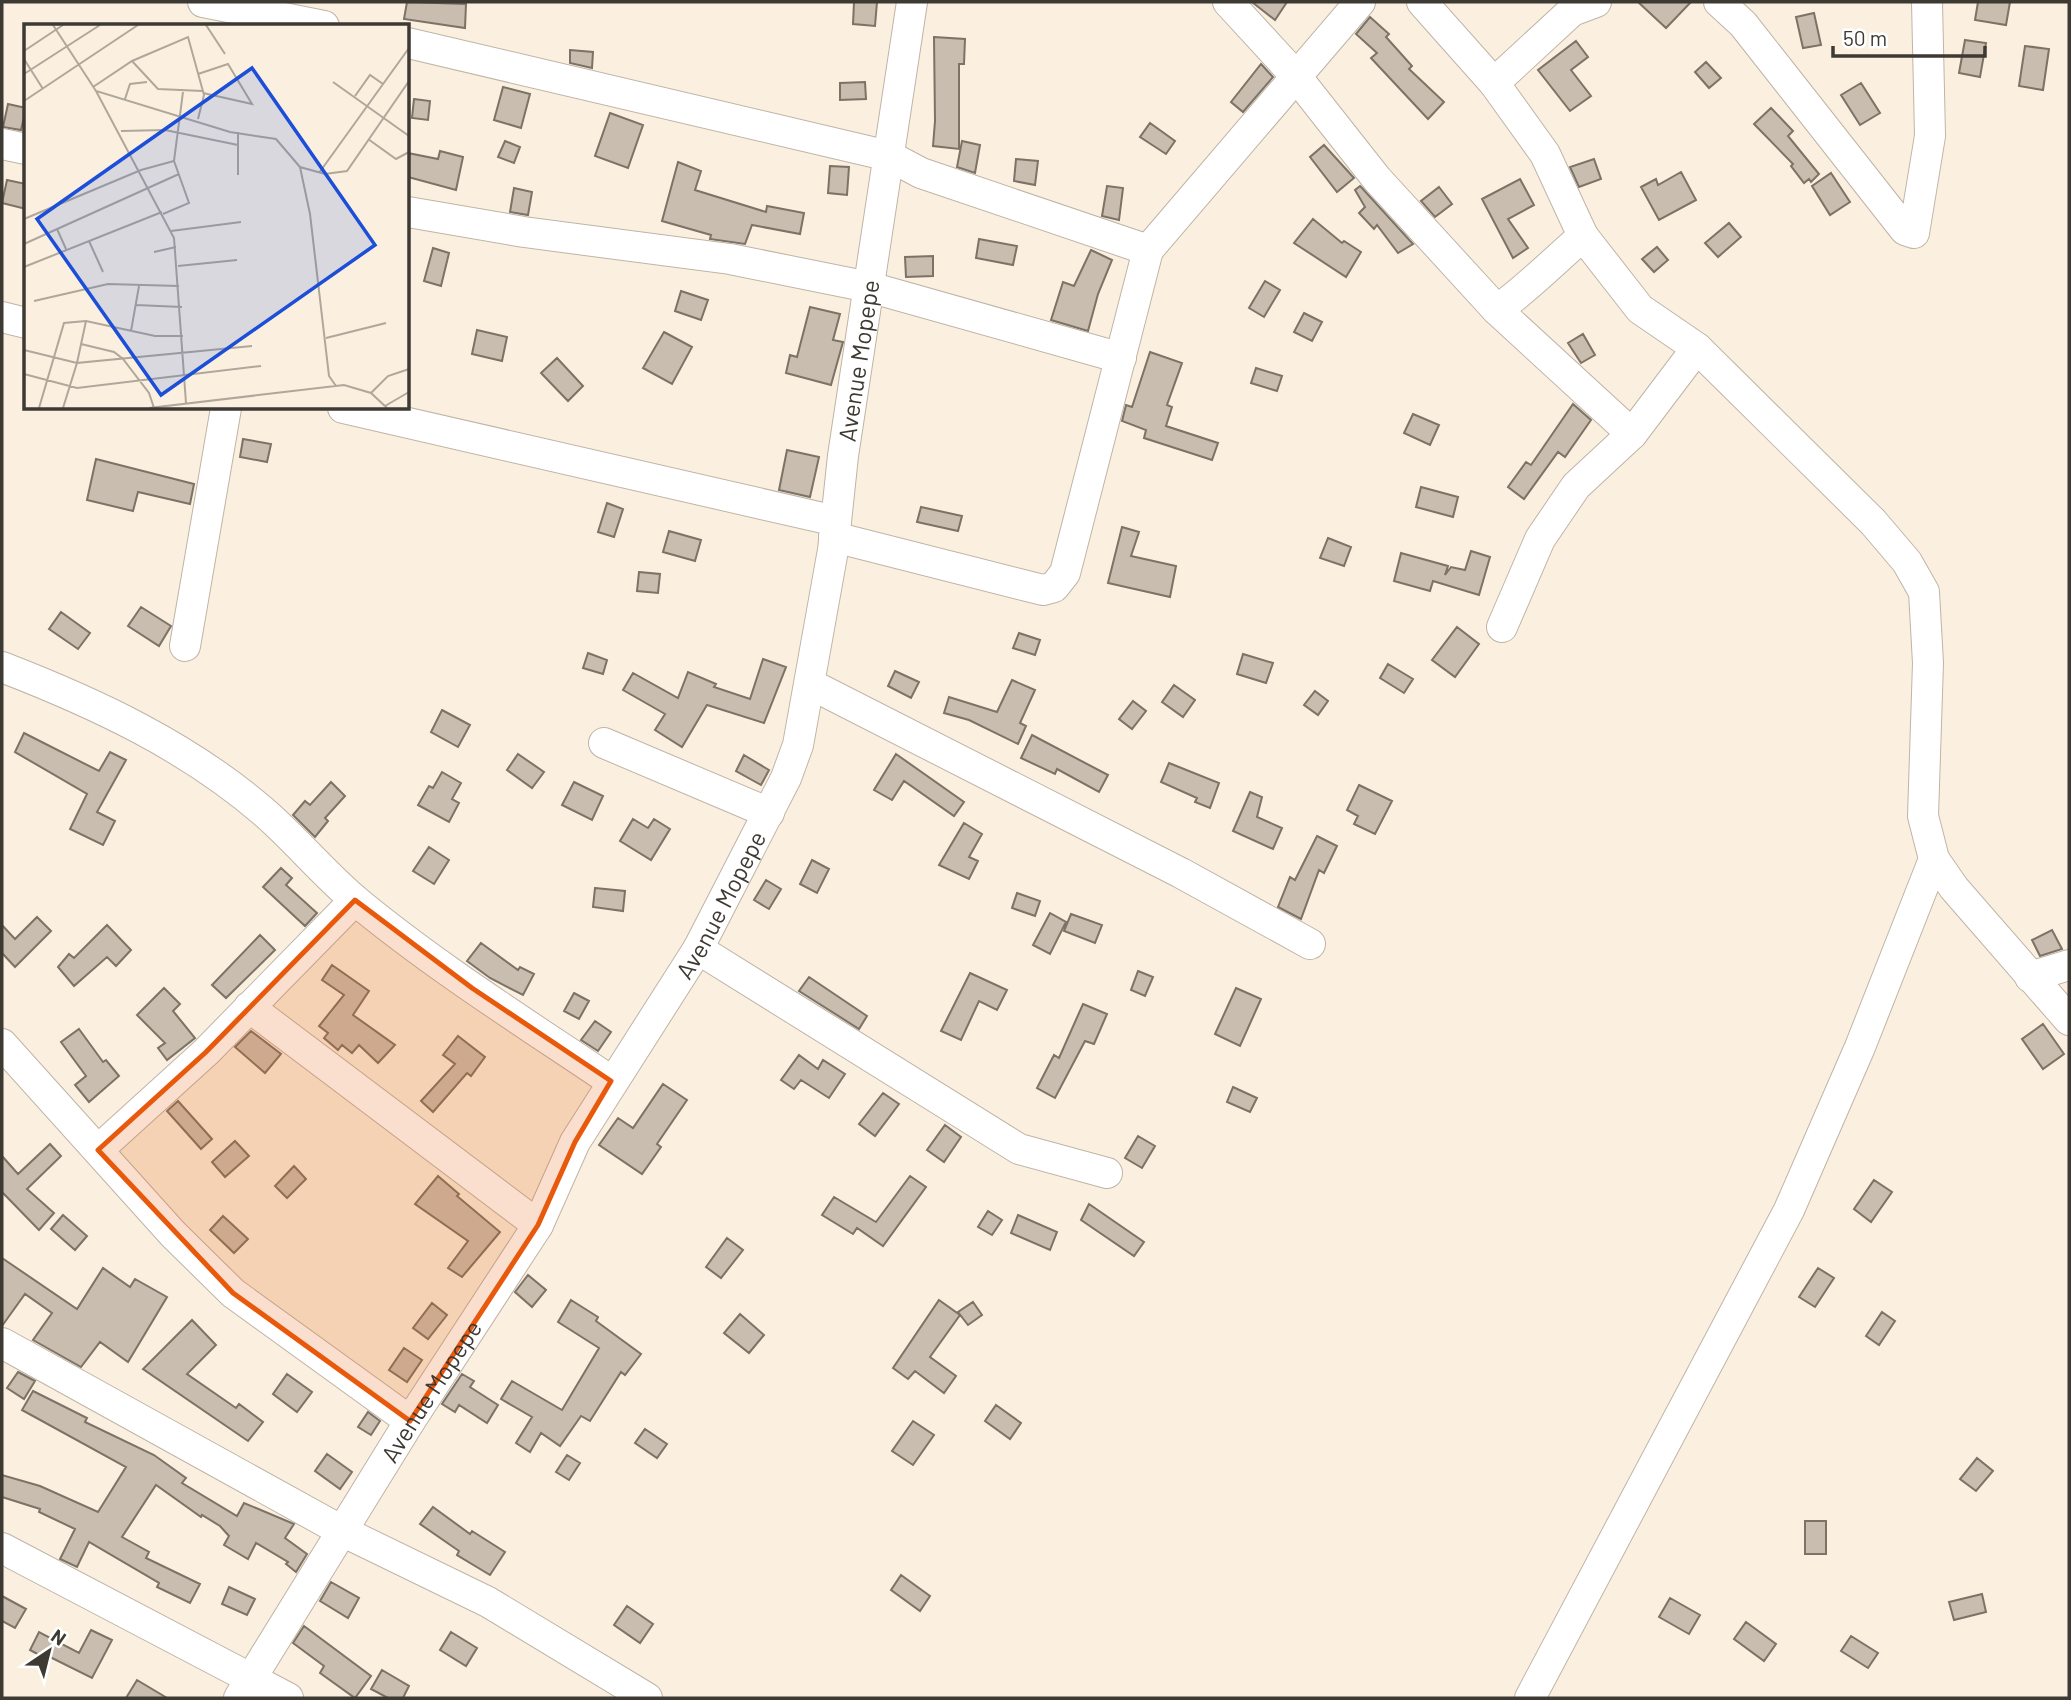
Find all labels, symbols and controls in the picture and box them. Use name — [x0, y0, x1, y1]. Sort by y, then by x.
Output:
scale bar — [1833, 14, 1985, 58]
inset map — [24, 24, 410, 410]
text: 50 m — [1843, 25, 1887, 50]
street label: Avenue Mopepe — [831, 278, 884, 443]
street label: Avenue Mopepe — [669, 826, 771, 984]
street label: Avenue Mopepe — [374, 1314, 487, 1467]
north arrow — [14, 1616, 84, 1686]
text: N — [47, 1624, 71, 1650]

